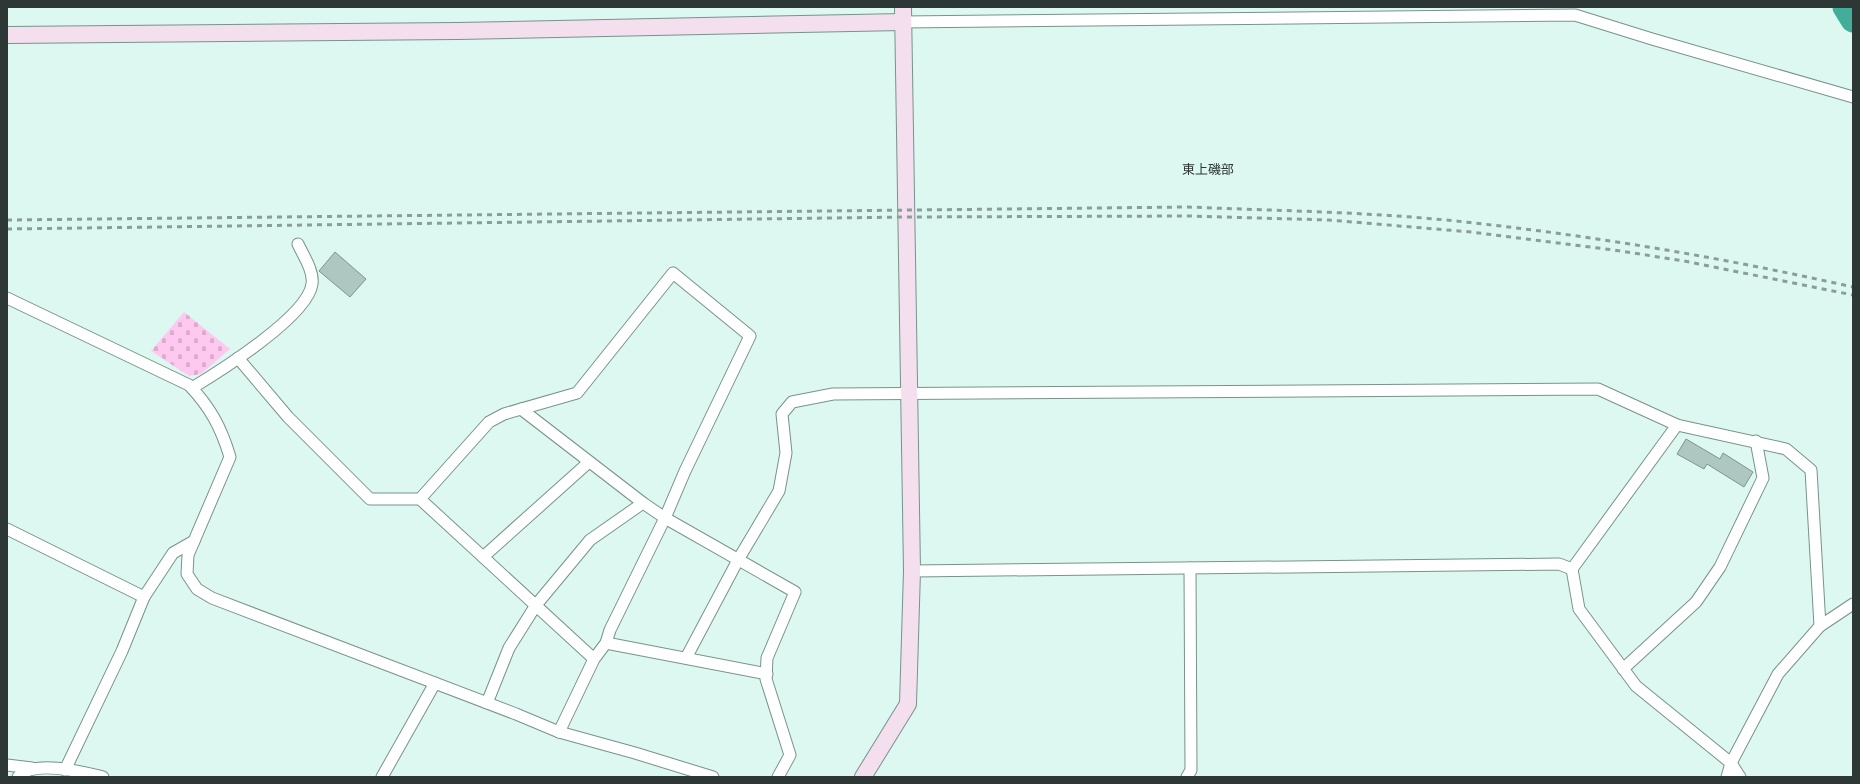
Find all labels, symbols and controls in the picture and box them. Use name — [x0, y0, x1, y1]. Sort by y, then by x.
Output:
district label: 東上磯部 — [1182, 162, 1234, 177]

